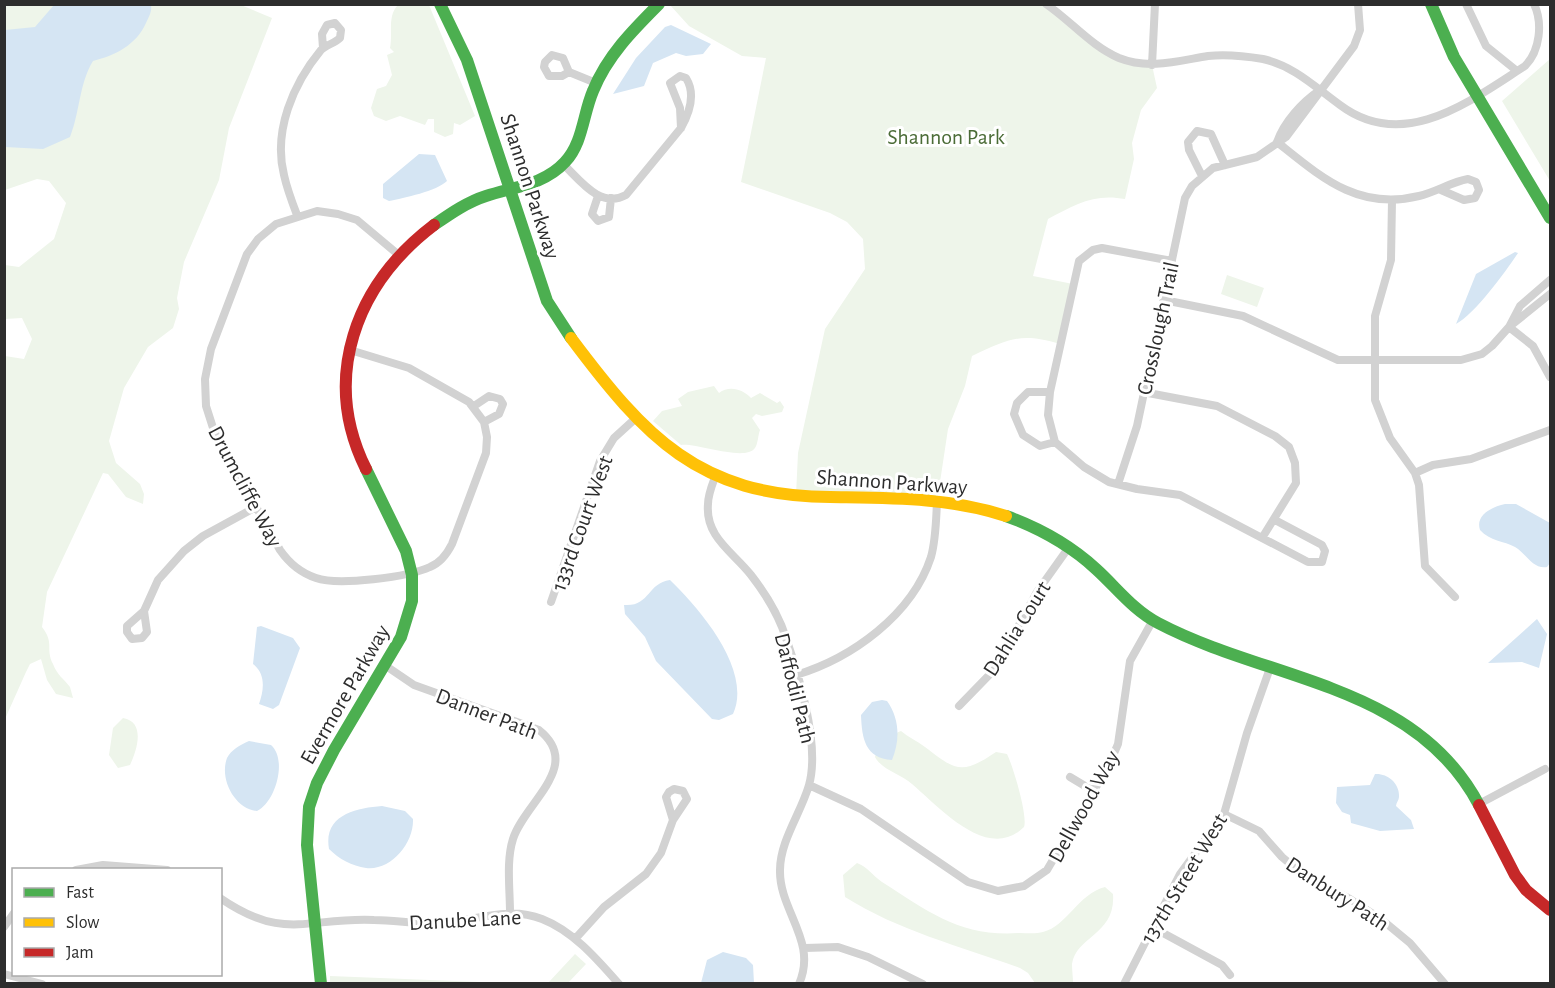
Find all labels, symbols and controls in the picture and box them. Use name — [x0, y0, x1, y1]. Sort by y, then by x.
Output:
street label: Shannon Parkway — [496, 111, 564, 262]
park label: Shannon Park — [887, 126, 1005, 148]
street label: Crosslough Trail — [1133, 260, 1183, 397]
street label: Drumcliffe Way — [204, 422, 286, 551]
street label: 133rd Court West — [547, 453, 617, 594]
street label: Shannon Parkway — [816, 466, 969, 498]
street label: Dahlia Court — [979, 577, 1055, 680]
street label: Evermore Parkway — [296, 621, 394, 768]
street label: Daffodil Path — [771, 631, 819, 746]
street label: Danner Path — [433, 684, 541, 743]
street label: Dellwood Way — [1044, 746, 1124, 866]
street label: 137th Street West — [1136, 810, 1231, 947]
street label: Danbury Path — [1282, 853, 1393, 935]
legend — [12, 868, 222, 976]
text: Fast — [66, 884, 94, 902]
street label: Danube Lane — [408, 906, 522, 934]
text: Slow — [66, 914, 99, 932]
text: Jam — [66, 944, 94, 962]

